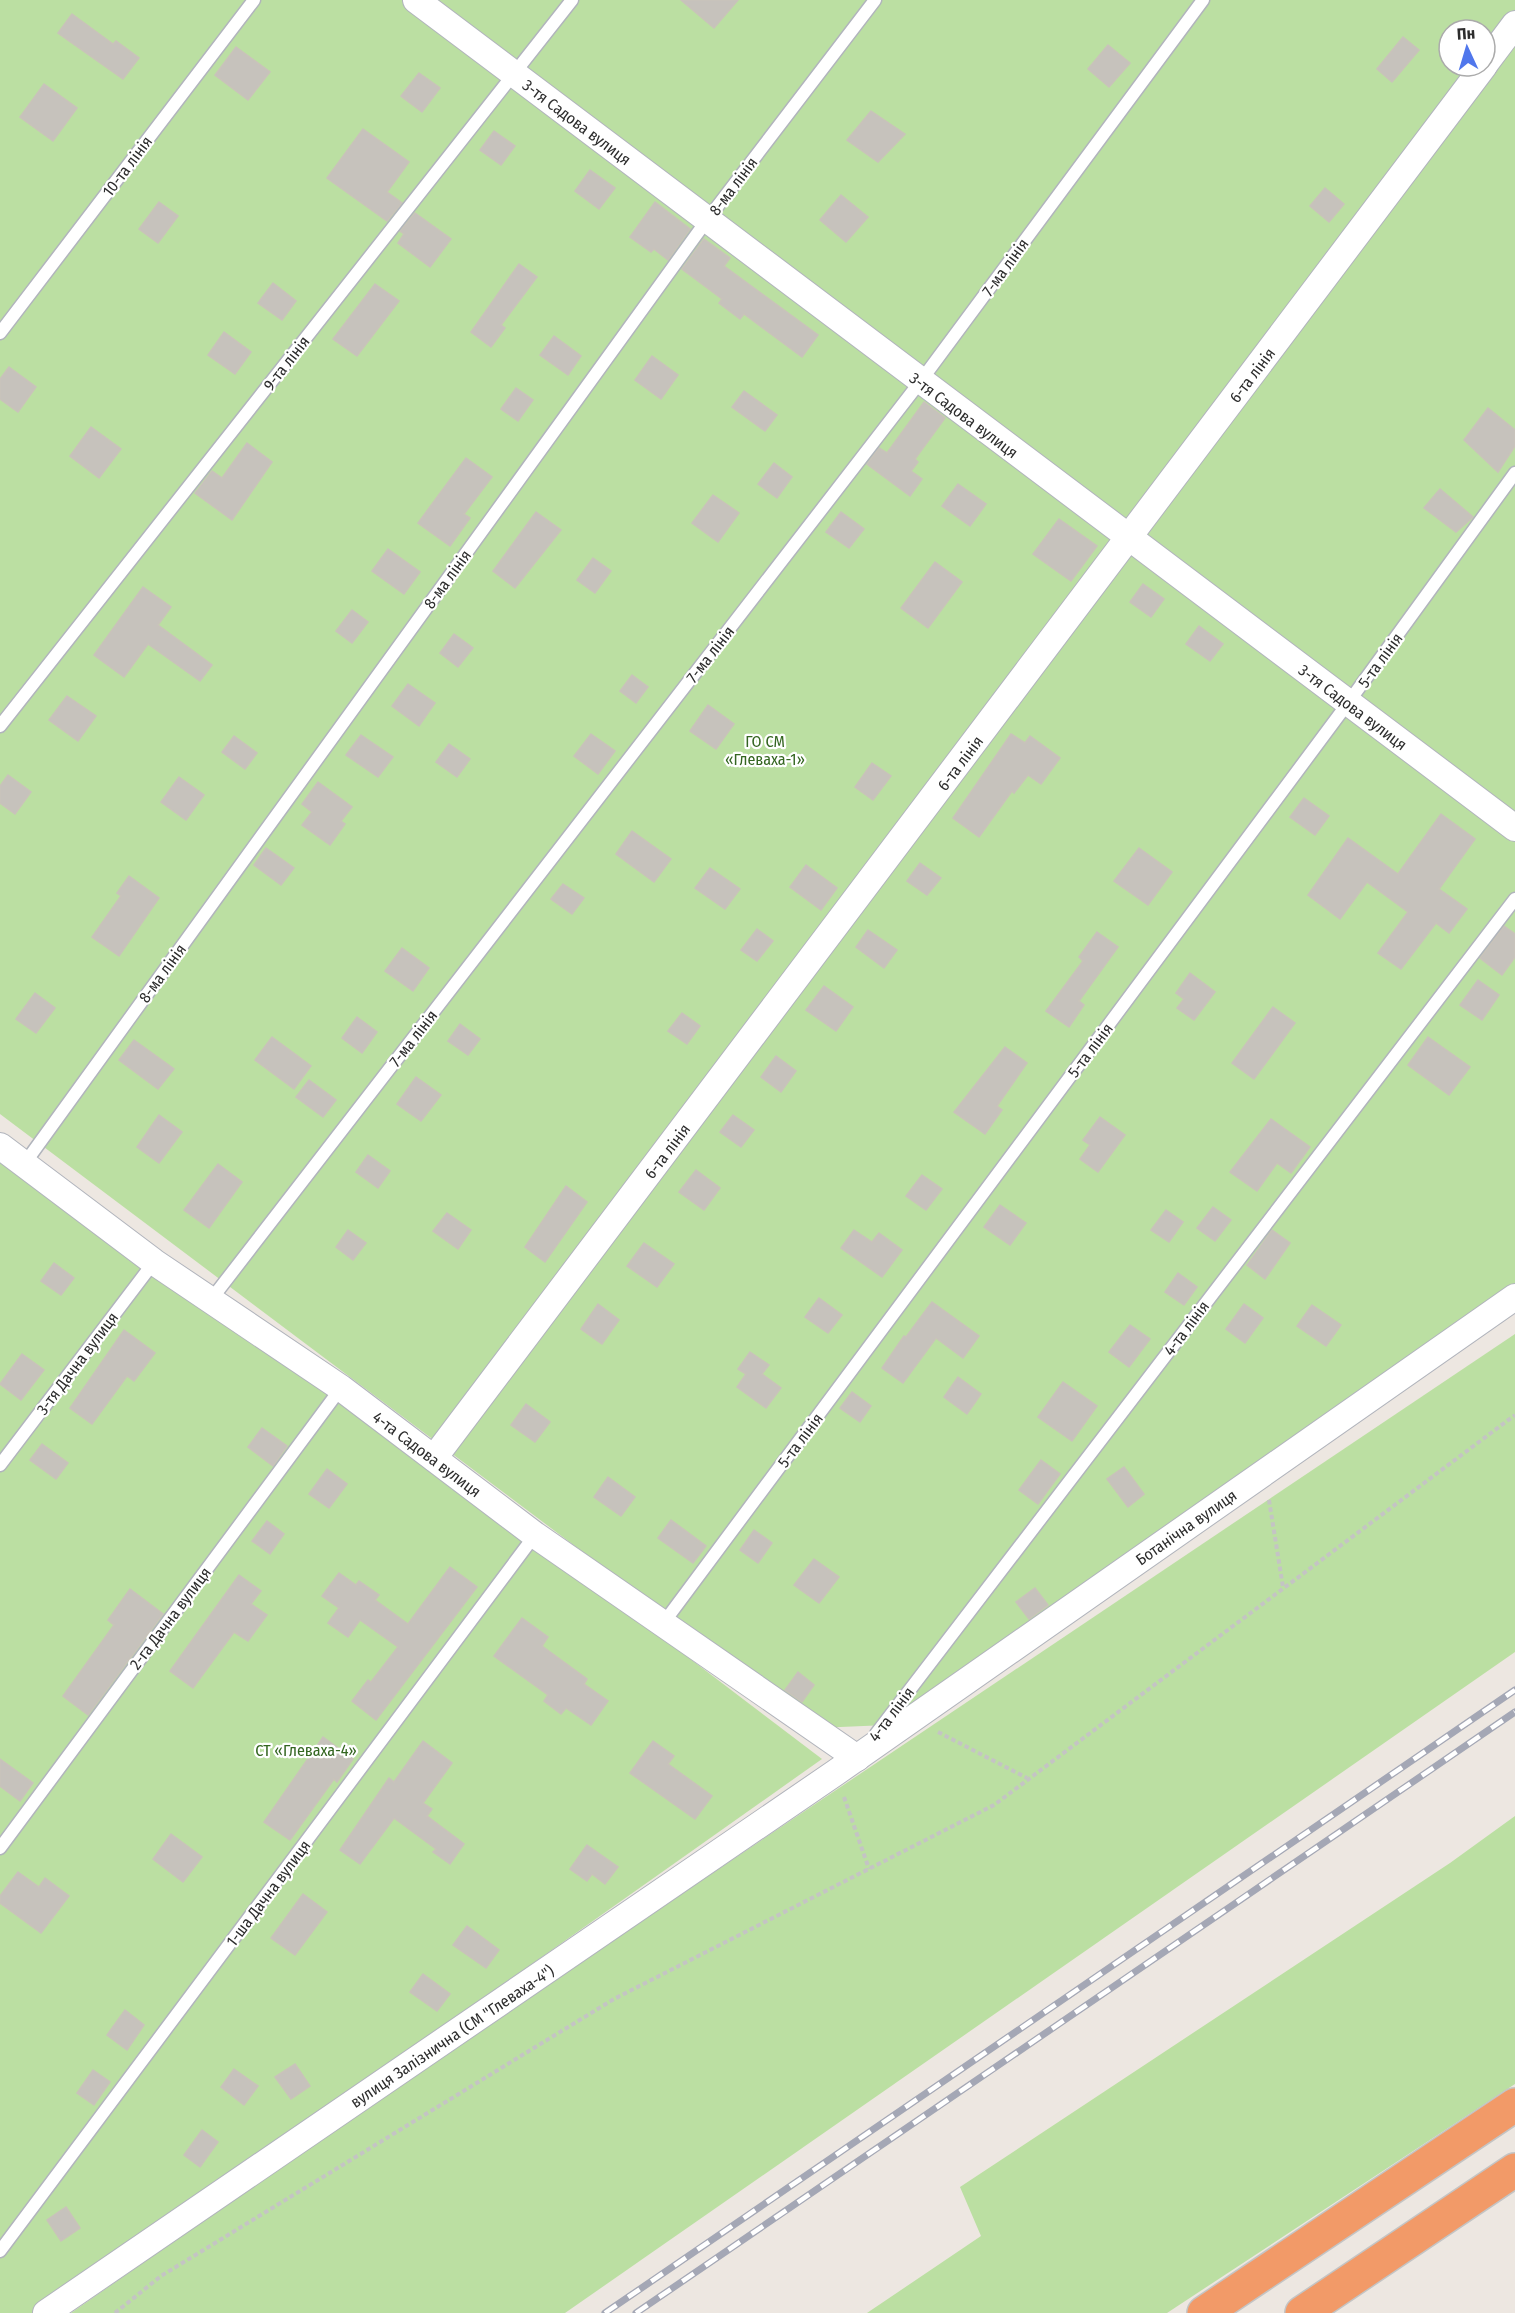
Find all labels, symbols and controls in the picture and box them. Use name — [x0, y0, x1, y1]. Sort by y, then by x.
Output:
north arrow — [1437, 18, 1497, 78]
text: Пн — [1456, 23, 1476, 44]
street label: 3-тя Садова вулиця — [519, 76, 634, 169]
street label: 10-та лінія — [99, 132, 156, 200]
street label: 8-ма лінія — [705, 153, 761, 219]
street label: 7-ма лінія — [978, 235, 1033, 300]
street label: 9-та лінія — [259, 332, 313, 394]
street label: 6-та лінія — [1226, 344, 1279, 406]
street label: 3-тя Садова вулиця — [906, 369, 1021, 462]
street label: 8-ма лінія — [420, 546, 475, 612]
street label: 7-ма лінія — [682, 622, 738, 686]
street label: 5-та лінія — [1354, 629, 1407, 691]
street label: 3-тя Садова вулиця — [1295, 661, 1410, 754]
park label: ГО СМ «Глеваха-1» — [725, 732, 805, 769]
street label: 6-та лінія — [934, 732, 987, 794]
street label: 8-ма лінія — [135, 940, 190, 1006]
street label: 7-ма лінія — [385, 1006, 441, 1070]
street label: 5-та лінія — [1064, 1019, 1117, 1081]
street label: 6-та лінія — [641, 1120, 694, 1182]
street label: 4-та лінія — [1160, 1297, 1213, 1359]
street label: 3-тя Дачна вулиця — [33, 1308, 122, 1418]
street label: 4-та Садова вулиця — [369, 1408, 485, 1501]
street label: 5-та лінія — [774, 1409, 827, 1471]
street label: Ботанічна вулиця — [1132, 1486, 1240, 1569]
street label: 2-га Дачна вулиця — [126, 1563, 215, 1673]
street label: 4-та лінія — [865, 1683, 918, 1745]
park label: СТ «Глеваха-4» — [255, 1741, 357, 1760]
street label: 1-ша Дачна вулиця — [222, 1836, 314, 1950]
street label: вулиця Залізнична (СМ "Глеваха-4") — [347, 1961, 558, 2112]

